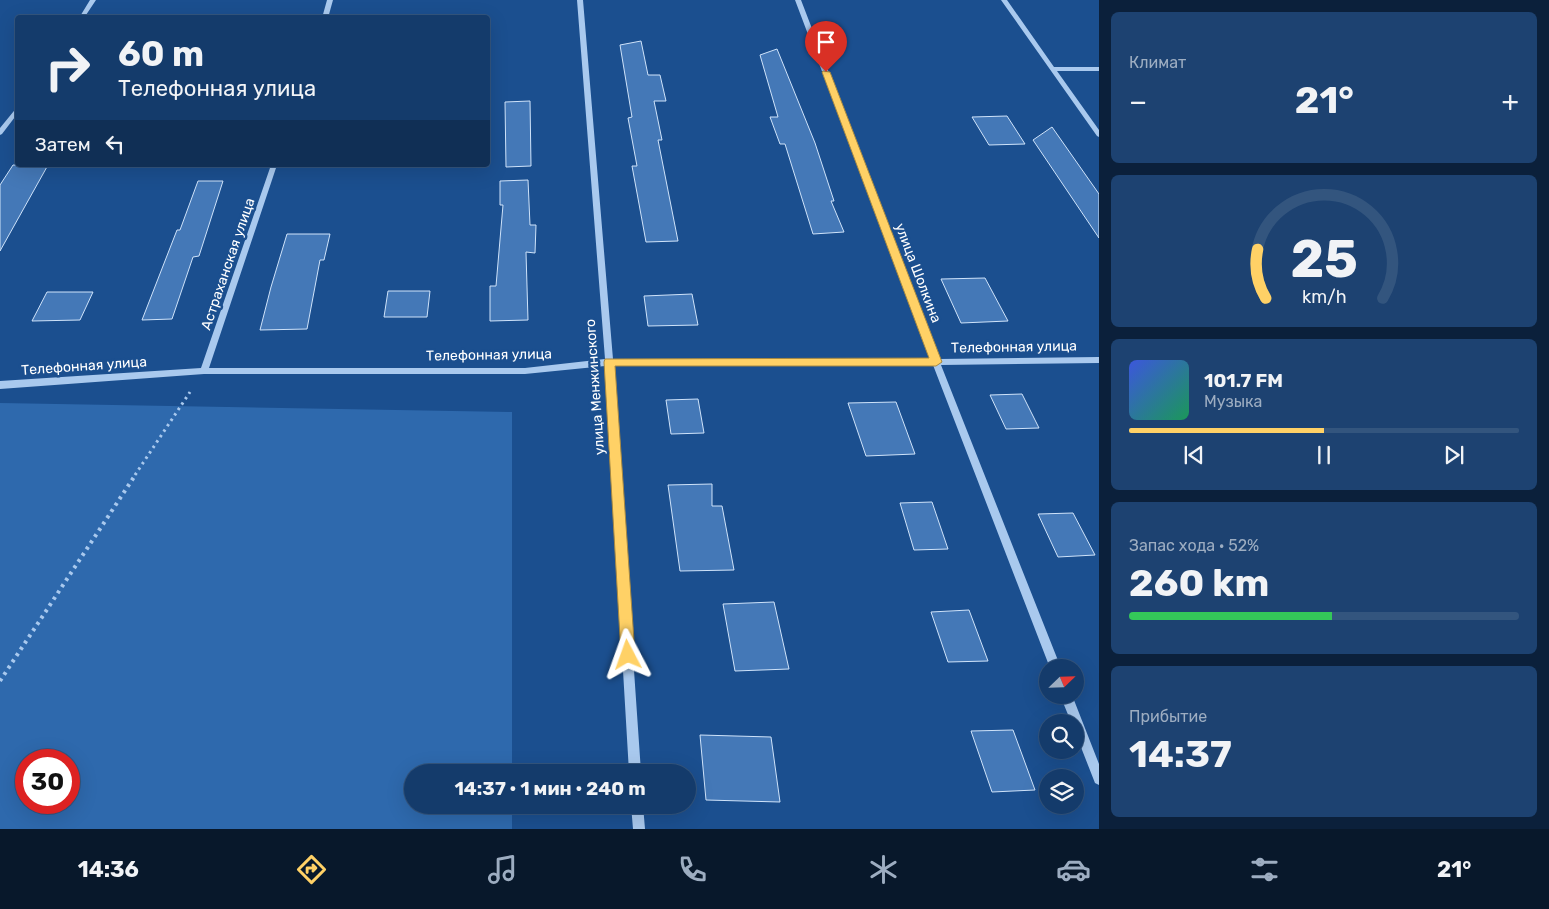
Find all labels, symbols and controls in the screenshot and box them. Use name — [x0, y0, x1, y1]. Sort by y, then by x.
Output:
pin — [805, 21, 847, 72]
icon: arrive — [812, 28, 840, 56]
text: 60 m — [118, 33, 204, 75]
icon: right — [35, 35, 100, 100]
text: Климат — [1129, 53, 1186, 72]
text: Телефонная улица — [118, 75, 316, 102]
text: 21° — [1295, 77, 1354, 123]
text: − — [1129, 85, 1147, 118]
text: + — [1502, 85, 1519, 118]
icon: left — [101, 130, 129, 158]
text: Затем — [35, 133, 91, 156]
street label: Астраханская улица — [197, 196, 259, 332]
street label: улица Шолкина — [891, 221, 945, 325]
text: 25 — [1290, 228, 1358, 290]
text: km/h — [1302, 286, 1346, 307]
street label: улица Менжинского — [582, 318, 608, 456]
street label: Телефонная улица — [951, 337, 1077, 357]
street label: Телефонная улица — [426, 345, 552, 365]
street label: Телефонная улица — [21, 353, 147, 379]
text: 101.7 FM — [1204, 369, 1283, 392]
text: Музыка — [1204, 392, 1262, 411]
icon: previous — [1180, 441, 1208, 469]
icon: pause — [1310, 441, 1338, 469]
icon: next — [1440, 441, 1468, 469]
text: Запас хода · 52% — [1129, 536, 1259, 555]
text: 260 km — [1129, 560, 1269, 606]
position arrow — [601, 628, 653, 680]
north arrow — [1039, 659, 1084, 704]
map controls — [1039, 659, 1084, 814]
text: Прибытие — [1129, 707, 1207, 726]
button: search — [1039, 714, 1084, 759]
text: 14:37 — [1129, 731, 1232, 777]
speed limit sign: 30 — [15, 749, 80, 814]
button: layers — [1039, 769, 1084, 814]
text: 14:37 · 1 мин · 240 m — [454, 777, 646, 800]
icon: directions — [294, 852, 329, 887]
icon: music — [485, 852, 520, 887]
icon: phone — [675, 852, 710, 887]
icon: climate — [866, 852, 901, 887]
icon: car — [1056, 852, 1091, 887]
icon: filters — [1247, 852, 1282, 887]
text: 14:36 — [78, 856, 139, 883]
text: 21° — [1437, 856, 1471, 883]

